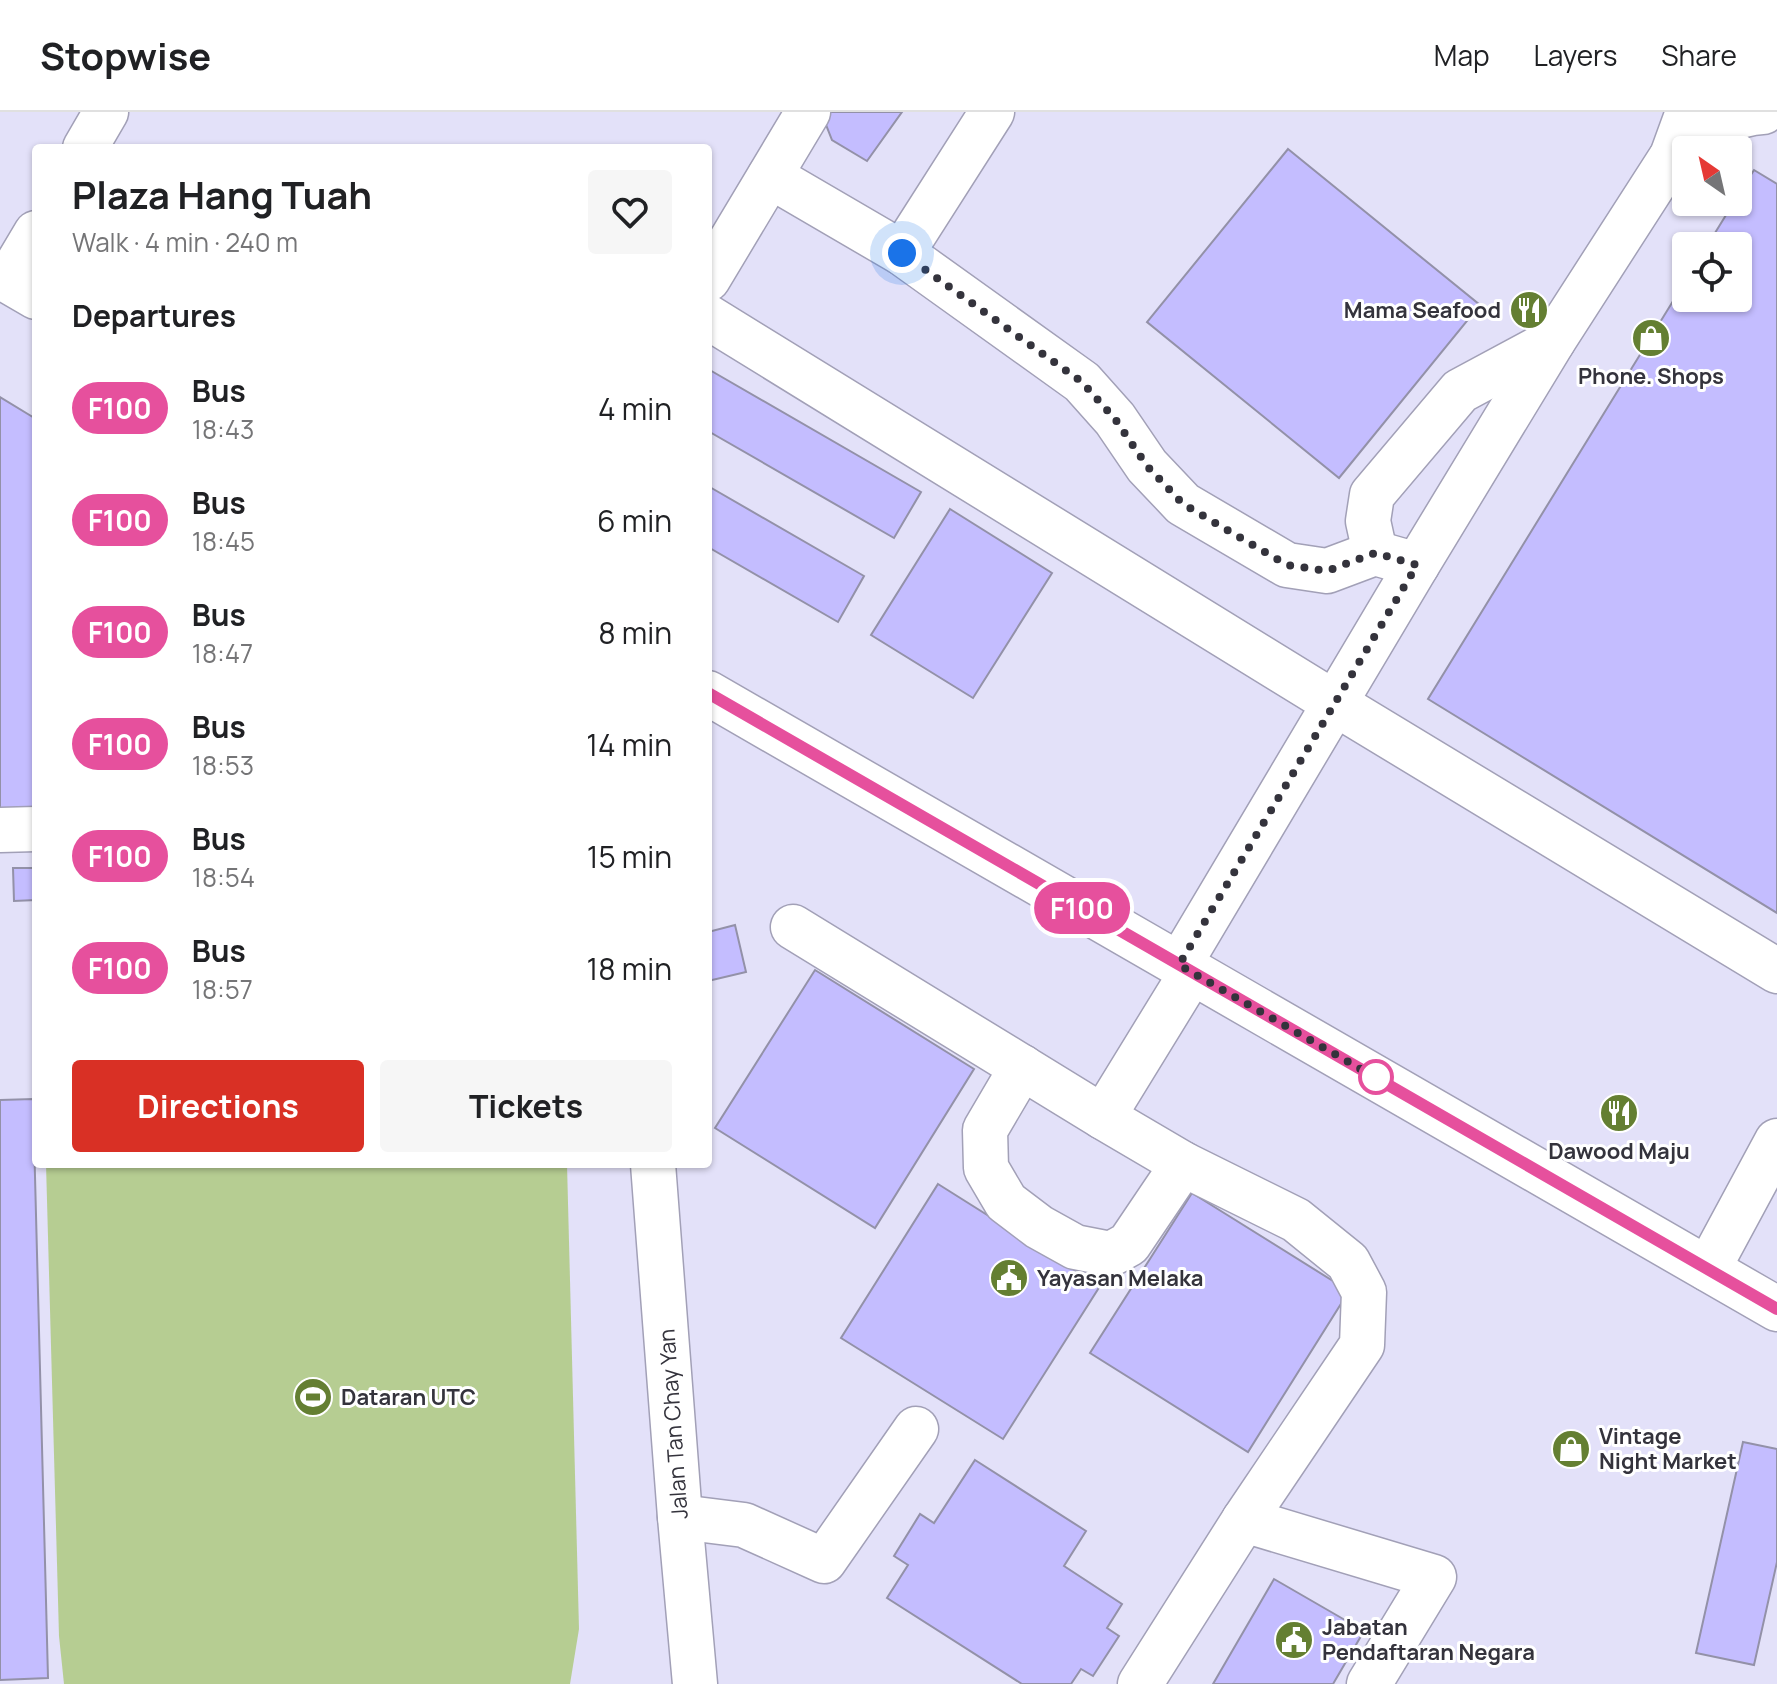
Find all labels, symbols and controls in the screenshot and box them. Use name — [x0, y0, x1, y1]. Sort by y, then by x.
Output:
text: Stopwise — [40, 29, 211, 81]
text: Map — [1434, 36, 1490, 74]
text: Layers — [1534, 36, 1617, 74]
text: Share — [1661, 36, 1737, 74]
north arrow — [1672, 136, 1752, 216]
map controls — [1672, 136, 1752, 312]
text: Plaza Hang Tuah — [72, 168, 372, 220]
button: heart — [588, 170, 672, 254]
text: Walk · 4 min · 240 m — [72, 224, 298, 260]
button: locate — [1672, 232, 1752, 312]
your location — [882, 233, 922, 273]
restaurant icon: Mama Seafood — [1508, 289, 1550, 331]
text: Departures — [72, 295, 236, 336]
place label: Mama Seafood — [1344, 295, 1501, 325]
shop icon: Phone. Shops — [1630, 317, 1672, 359]
place label: Phone. Shops — [1578, 361, 1724, 391]
text: Bus — [192, 370, 246, 411]
text: 4 min — [598, 388, 672, 429]
text: F100 — [88, 389, 152, 427]
text: 18:43 — [192, 411, 255, 447]
text: Bus — [192, 482, 246, 523]
text: 6 min — [597, 500, 672, 541]
text: F100 — [88, 501, 152, 539]
text: 18:45 — [192, 523, 255, 559]
text: Bus — [192, 594, 246, 635]
text: 8 min — [598, 612, 672, 653]
text: F100 — [88, 613, 152, 651]
text: 18:47 — [192, 635, 253, 671]
text: Bus — [192, 706, 246, 747]
text: 14 min — [586, 724, 672, 765]
text: F100 — [88, 725, 152, 763]
text: 18:53 — [192, 747, 254, 783]
text: Bus — [192, 818, 246, 859]
text: 15 min — [587, 836, 672, 877]
text: F100 — [88, 837, 152, 875]
text: 18:54 — [192, 859, 255, 895]
line badge: F100 — [1026, 882, 1138, 934]
text: F100 — [1050, 889, 1114, 927]
text: Bus — [192, 930, 246, 971]
text: 18 min — [587, 948, 672, 989]
text: F100 — [88, 949, 152, 987]
text: 18:57 — [192, 971, 253, 1007]
button: Directions — [72, 1060, 364, 1152]
button: Tickets — [380, 1060, 672, 1152]
unlabelled marker — [1359, 1060, 1393, 1094]
restaurant icon: Dawood Maju — [1598, 1092, 1640, 1134]
place label: Dawood Maju — [1548, 1136, 1690, 1166]
public building icon: Yayasan Melaka — [988, 1257, 1030, 1299]
place label: Yayasan Melaka — [1037, 1263, 1203, 1293]
street label: Jalan Tan Chay Yan — [651, 1328, 695, 1520]
sports icon: Dataran UTC — [292, 1376, 334, 1418]
place label: Dataran UTC — [341, 1382, 476, 1412]
place label: Vintage Night Market — [1599, 1421, 1737, 1476]
shop icon: Vintage Night Market — [1550, 1428, 1592, 1470]
place label: Jabatan Pendaftaran Negara — [1322, 1612, 1535, 1667]
public building icon: Jabatan Pendaftaran Negara — [1273, 1619, 1315, 1661]

